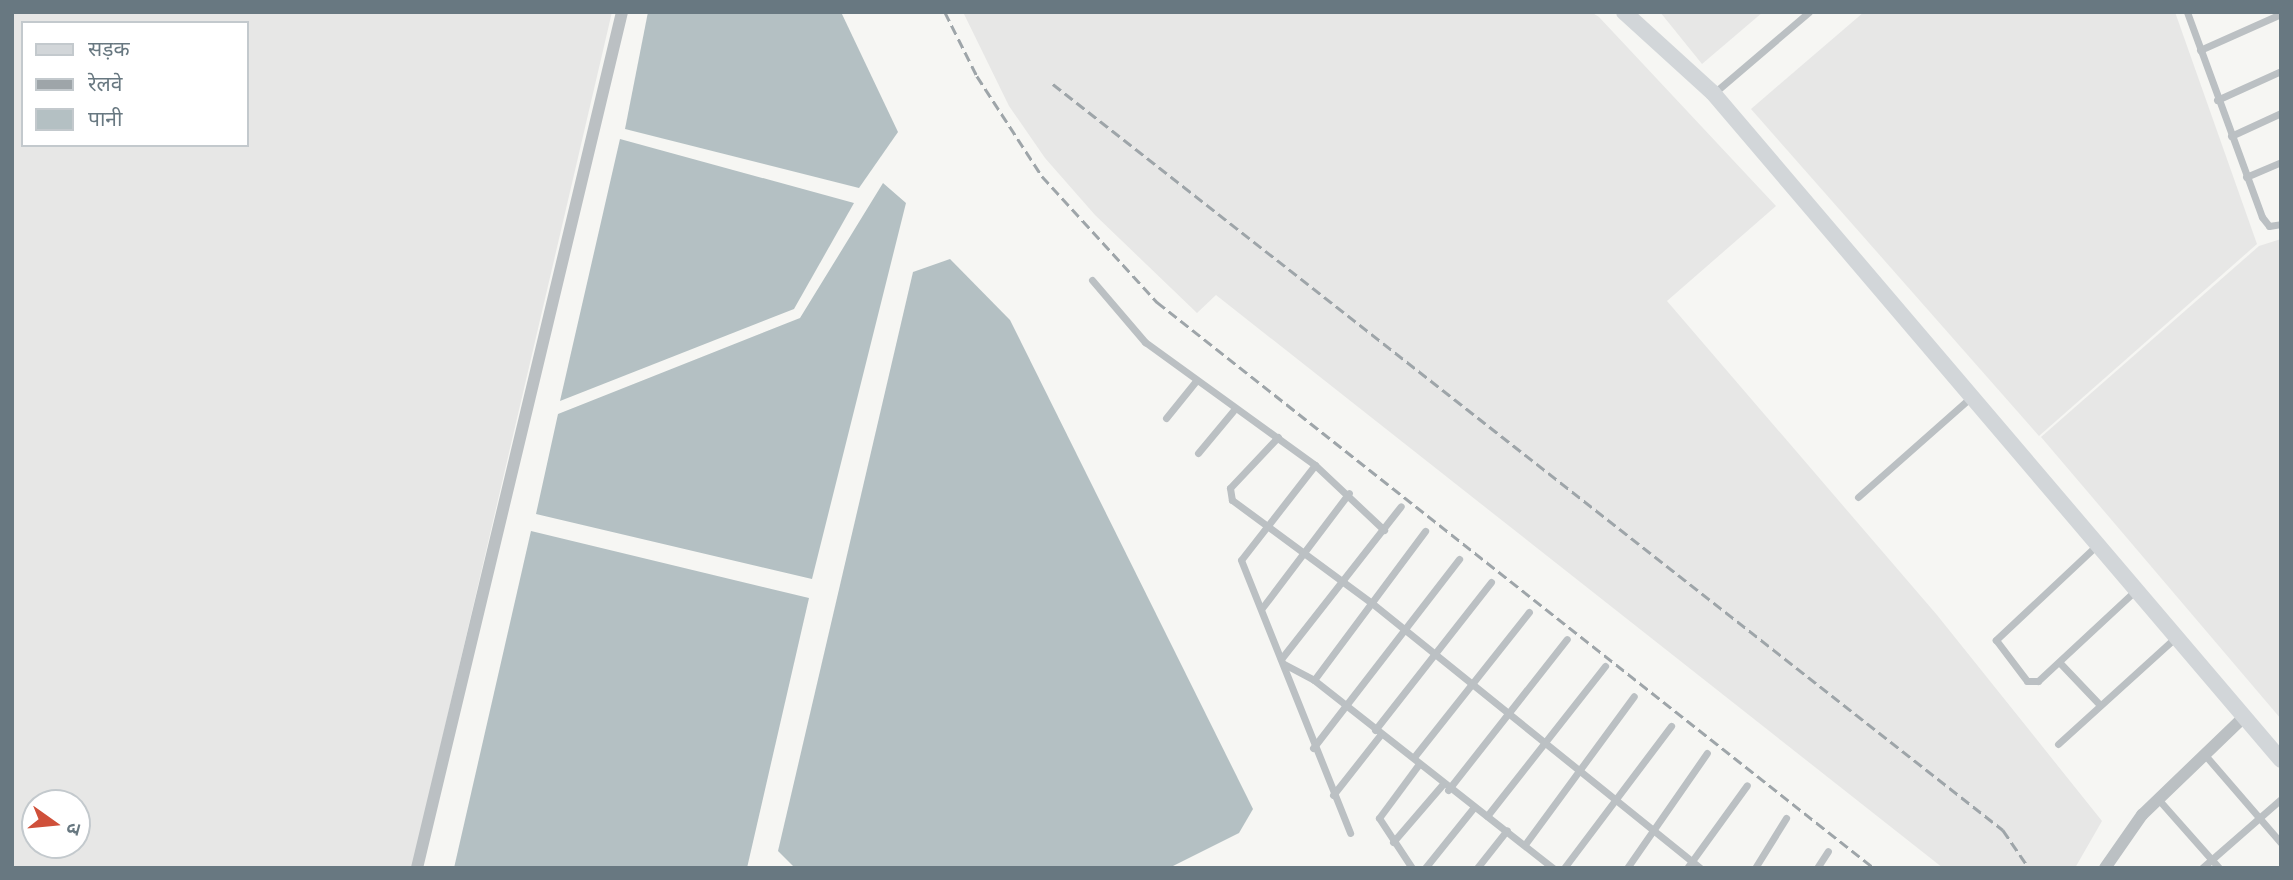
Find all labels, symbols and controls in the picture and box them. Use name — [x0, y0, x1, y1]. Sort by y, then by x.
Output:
legend — [21, 21, 248, 147]
text: सड़क — [88, 35, 130, 62]
text: रेलवे — [88, 70, 123, 97]
text: पानी — [88, 105, 122, 132]
north arrow — [21, 789, 91, 859]
text: उ — [61, 820, 87, 837]

